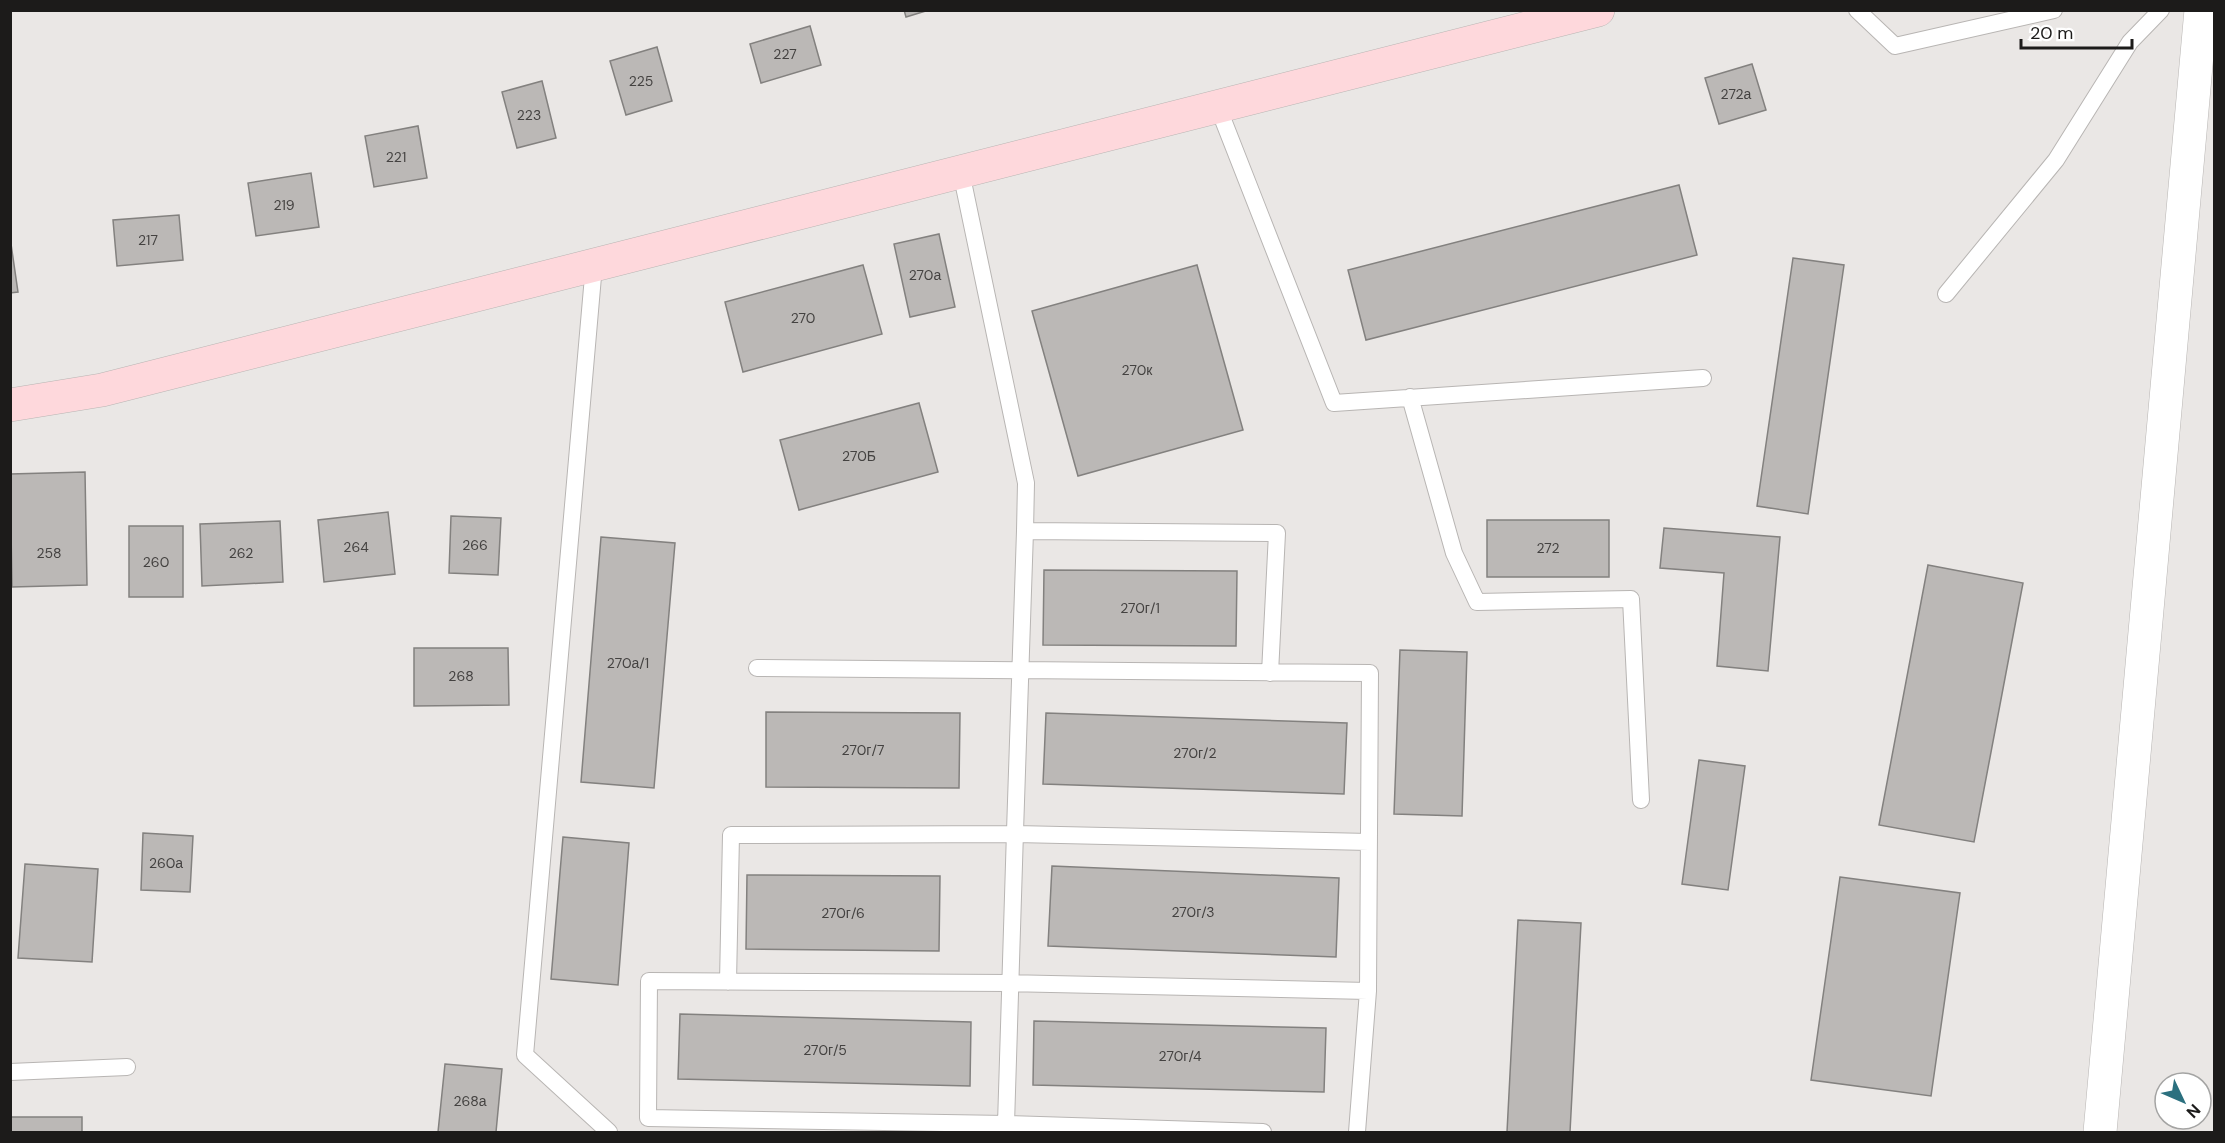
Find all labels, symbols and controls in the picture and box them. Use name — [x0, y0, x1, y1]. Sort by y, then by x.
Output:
scale bar — [2021, 12, 2132, 50]
text: 20 m — [2030, 21, 2073, 45]
house number: 227 — [773, 45, 797, 63]
house number: 225 — [629, 72, 653, 90]
house number: 272а — [1721, 85, 1752, 103]
house number: 223 — [517, 106, 541, 124]
house number: 221 — [386, 148, 406, 166]
house number: 219 — [273, 196, 295, 214]
house number: 217 — [138, 231, 158, 249]
house number: 270а — [909, 266, 941, 284]
house number: 270 — [791, 309, 815, 327]
house number: 270к — [1122, 361, 1153, 379]
house number: 270Б — [842, 447, 876, 465]
house number: 266 — [462, 536, 488, 554]
house number: 264 — [343, 538, 369, 556]
house number: 272 — [1536, 539, 1560, 557]
house number: 258 — [36, 544, 62, 562]
house number: 262 — [229, 544, 253, 562]
house number: 260 — [143, 553, 169, 571]
house number: 270г/1 — [1120, 599, 1160, 617]
house number: 270а/1 — [607, 654, 649, 672]
house number: 268 — [448, 667, 474, 685]
house number: 270г/7 — [842, 741, 884, 759]
house number: 270г/2 — [1173, 744, 1217, 762]
house number: 260а — [149, 854, 183, 872]
house number: 270г/3 — [1171, 903, 1215, 921]
house number: 270г/6 — [821, 904, 865, 922]
house number: 270г/5 — [803, 1041, 847, 1059]
house number: 270г/4 — [1159, 1047, 1202, 1065]
north arrow — [2153, 1071, 2213, 1131]
house number: 268а — [453, 1092, 487, 1110]
text: N — [2182, 1100, 2205, 1123]

